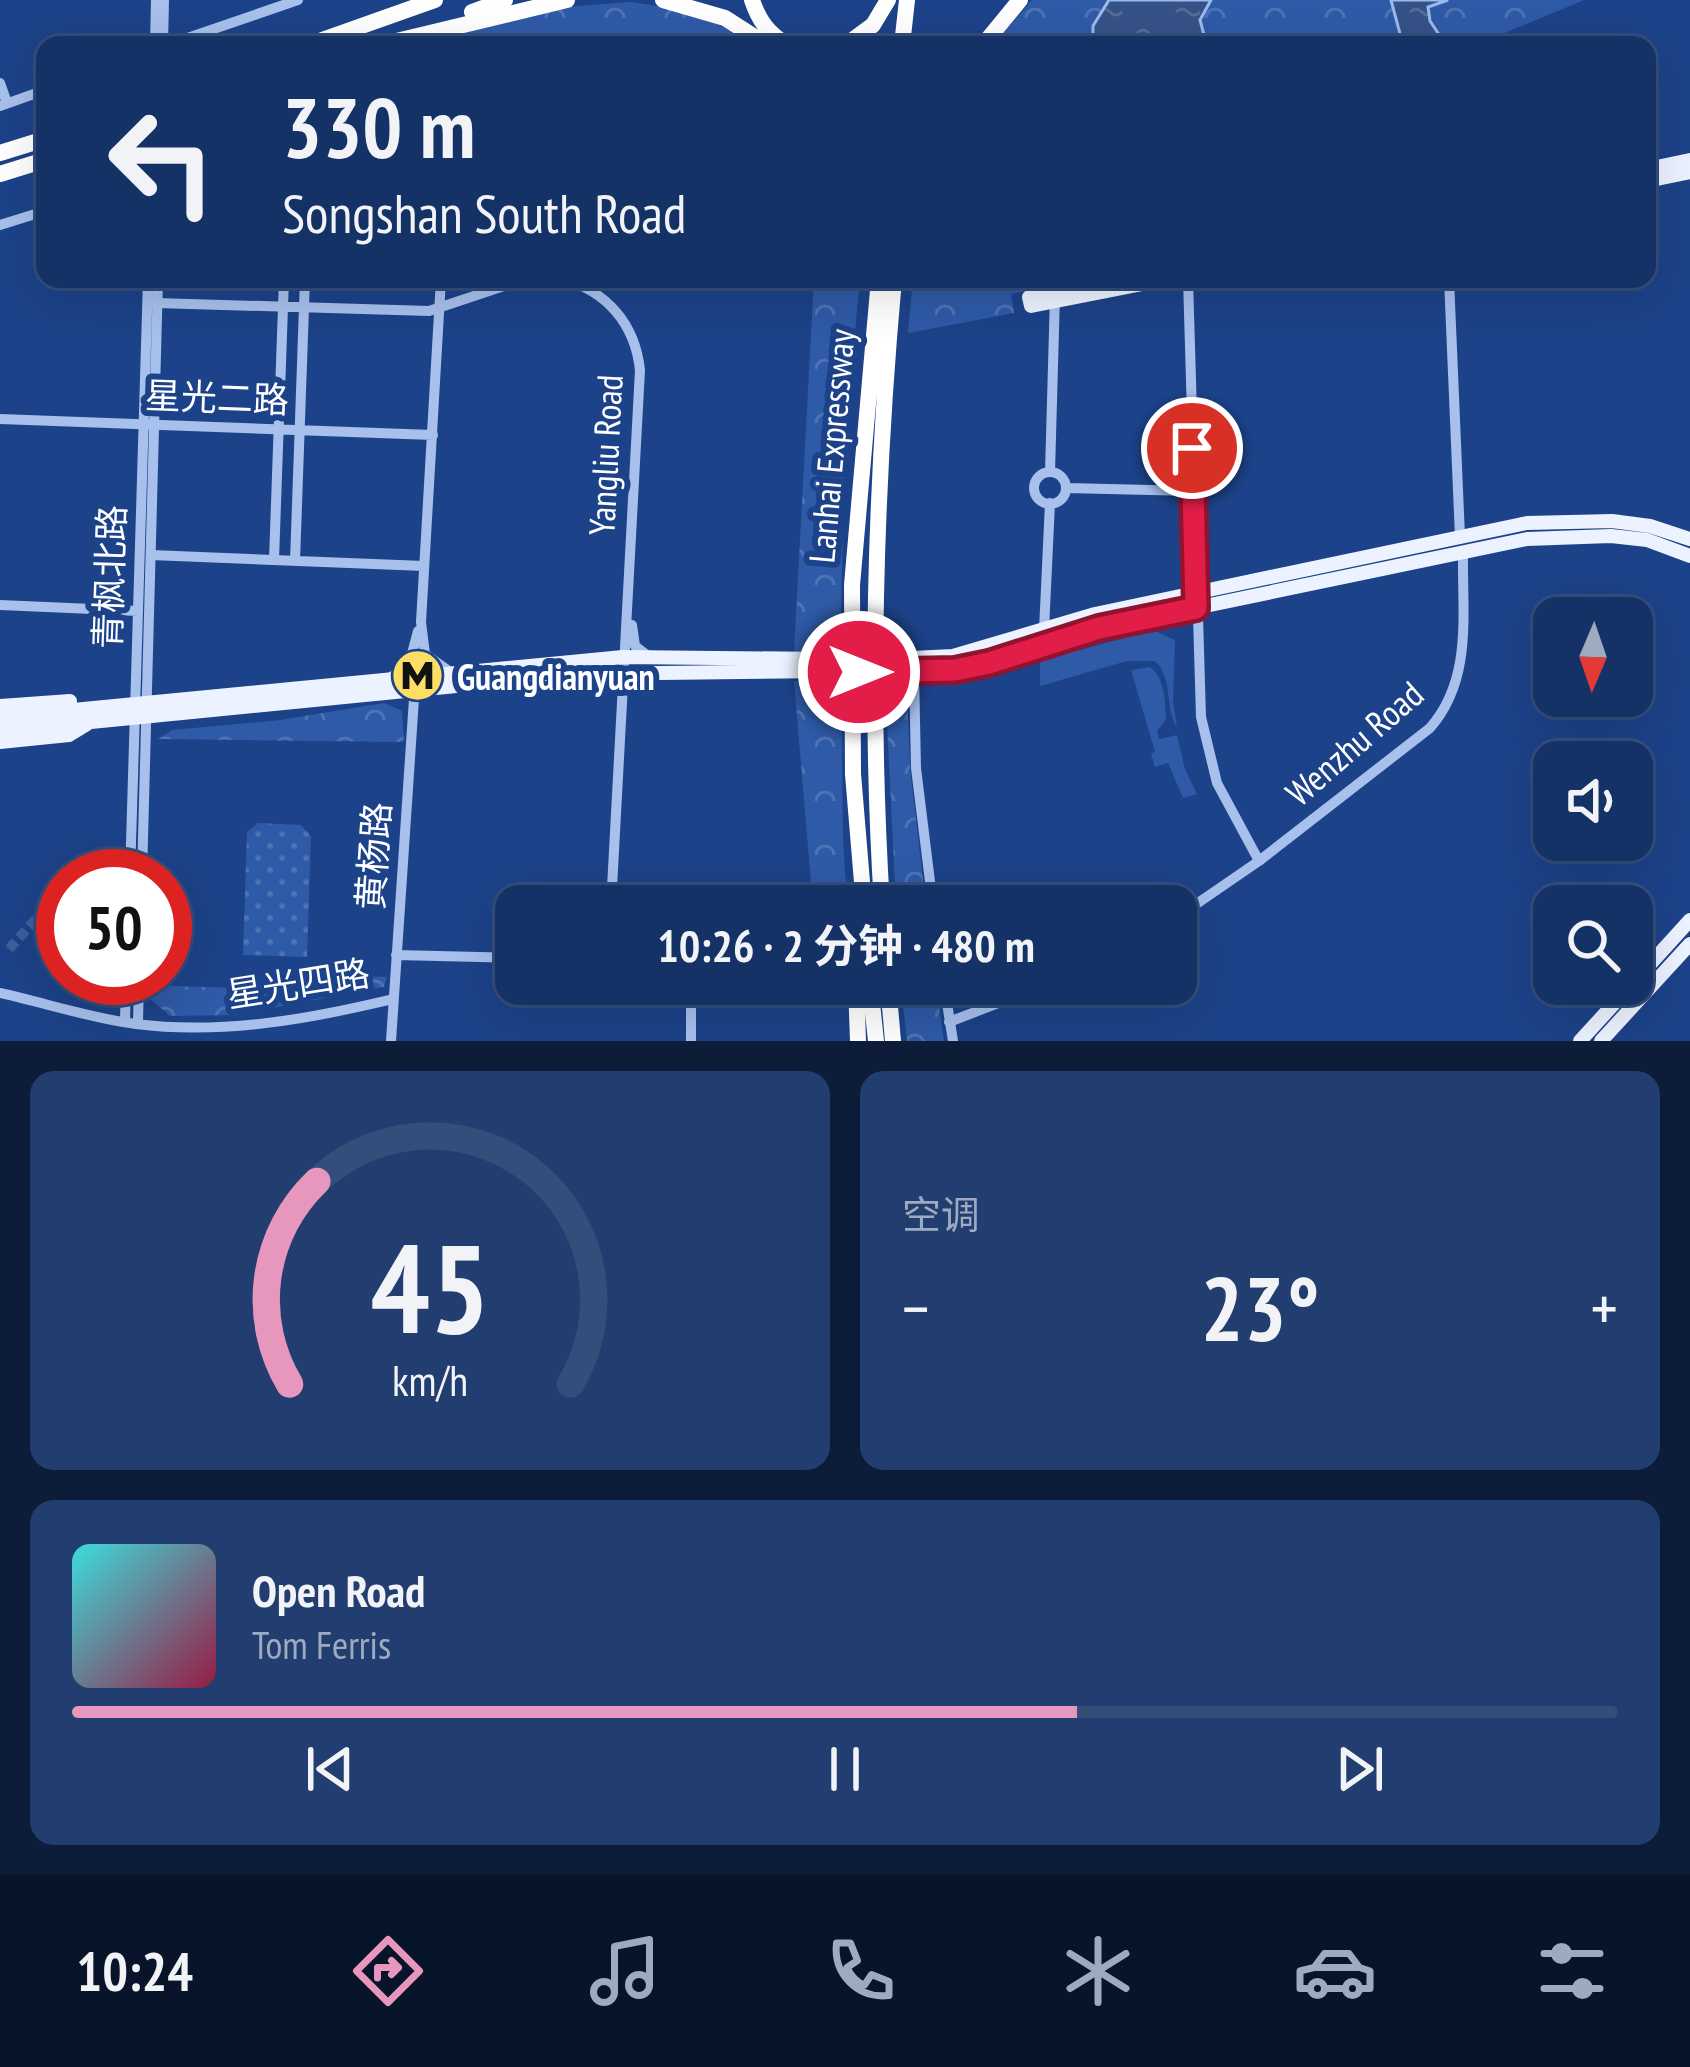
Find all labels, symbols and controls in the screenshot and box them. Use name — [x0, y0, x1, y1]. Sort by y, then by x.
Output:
text: 330 m — [282, 72, 475, 181]
icon: left — [84, 84, 240, 240]
text: Songshan South Road — [282, 178, 686, 248]
street label: Lanhai Expressway — [797, 327, 865, 565]
street label: 星光二路 — [144, 371, 290, 423]
street label: Yangliu Road — [577, 373, 633, 537]
pin — [1141, 397, 1243, 499]
icon: arrive — [1159, 415, 1225, 481]
street label: 青枫北路 — [83, 504, 135, 650]
north arrow — [1533, 597, 1653, 717]
map controls — [1533, 597, 1653, 1005]
position arrow — [796, 609, 922, 735]
metro station icon: Guangdianyuan — [390, 648, 446, 704]
place label: Guangdianyuan — [457, 653, 655, 700]
street label: Wenzhu Road — [1276, 670, 1432, 816]
button: sound — [1533, 741, 1653, 861]
street label: 黄杨路 — [346, 800, 400, 912]
speed limit sign: 50 — [36, 849, 192, 1005]
button: search — [1533, 885, 1653, 1005]
text: 10:26 · 2 分钟 · 480 m — [657, 916, 1035, 974]
street label: 星光四路 — [223, 949, 373, 1017]
text: 空调 — [902, 1189, 980, 1240]
text: 45 — [370, 1206, 490, 1367]
text: 23° — [1201, 1249, 1319, 1366]
text: − — [902, 1265, 929, 1350]
text: + — [1591, 1265, 1618, 1350]
text: km/h — [392, 1351, 468, 1407]
text: Open Road — [252, 1561, 425, 1619]
text: Tom Ferris — [252, 1619, 391, 1670]
icon: previous — [297, 1736, 363, 1802]
icon: pause — [812, 1736, 878, 1802]
icon: next — [1327, 1736, 1393, 1802]
icon: directions — [346, 1929, 430, 2013]
icon: music — [583, 1929, 667, 2013]
icon: phone — [819, 1929, 903, 2013]
icon: climate — [1056, 1929, 1140, 2013]
icon: car — [1293, 1929, 1377, 2013]
icon: filters — [1530, 1929, 1614, 2013]
text: 10:24 — [76, 1936, 193, 2006]

